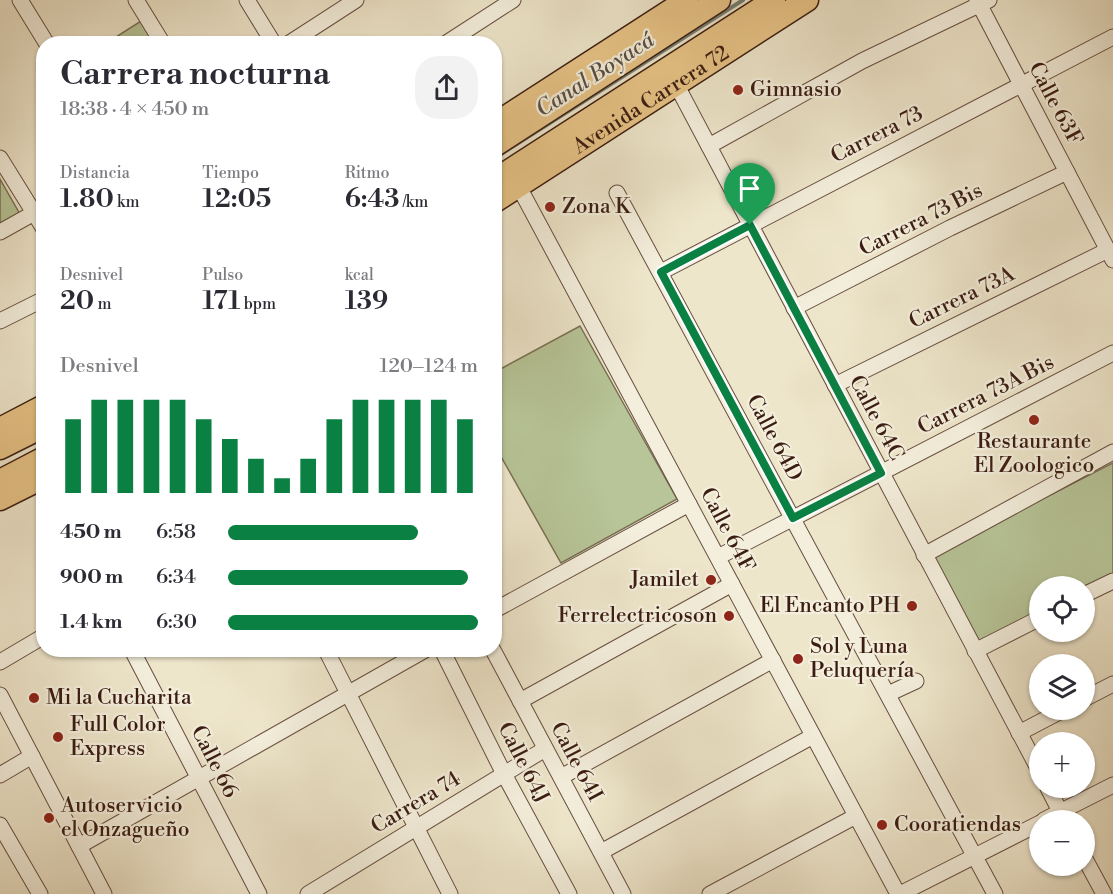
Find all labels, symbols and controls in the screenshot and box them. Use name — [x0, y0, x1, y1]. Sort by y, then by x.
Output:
water label: Canal Boyacá — [531, 26, 660, 123]
street label: Avenida Carrera 72 — [567, 40, 734, 161]
text: Carrera nocturna — [60, 54, 330, 95]
button: share — [415, 56, 478, 119]
street label: Calle 63F — [1022, 58, 1088, 150]
place label: Gimnasio — [750, 77, 842, 103]
marker: Gimnasio — [731, 83, 745, 97]
text: 18:38 · 4 × 450 m — [60, 97, 209, 122]
street label: Carrera 73 — [827, 101, 927, 169]
text: Distancia — [60, 163, 130, 183]
text: Tiempo — [202, 163, 259, 183]
text: Ritmo — [345, 163, 389, 183]
pin — [724, 163, 775, 225]
icon: arrive — [733, 172, 766, 205]
street label: Carrera 73 Bis — [855, 178, 987, 262]
text: 1.80 — [60, 183, 114, 215]
text: 12:05 — [202, 183, 271, 215]
text: 6:43 — [345, 183, 400, 215]
text: km — [114, 192, 139, 212]
text: /km — [400, 192, 428, 212]
place label: Zona K — [562, 194, 632, 220]
marker: Zona K — [543, 200, 557, 214]
street label: Carrera 73A — [905, 261, 1020, 335]
text: Desnivel — [60, 265, 123, 285]
text: Pulso — [202, 265, 243, 285]
text: kcal — [345, 265, 374, 285]
text: 20 — [60, 285, 94, 317]
text: 171 — [202, 285, 240, 317]
text: 139 — [345, 285, 388, 317]
text: m — [94, 294, 111, 314]
text: bpm — [240, 294, 276, 314]
street label: Carrera 73A Bis — [913, 349, 1059, 441]
text: Desnivel — [60, 354, 139, 379]
text: 120–124 m — [379, 354, 478, 379]
street label: Calle 64C — [843, 371, 909, 465]
street label: Calle 64D — [740, 390, 808, 486]
marker: Restaurante El Zoologico — [1027, 413, 1041, 427]
place label: Restaurante El Zoologico — [974, 429, 1094, 479]
street label: Calle 64F — [694, 483, 760, 577]
text: 450 m — [60, 520, 122, 545]
text: 6:58 — [156, 520, 196, 545]
text: 900 m — [60, 565, 123, 590]
text: 6:34 — [156, 565, 196, 590]
place label: Jamilet — [629, 567, 700, 593]
marker: Jamilet — [704, 573, 718, 587]
map controls — [1029, 576, 1095, 876]
button: locate — [1029, 576, 1095, 642]
place label: El Encanto PH — [760, 593, 900, 619]
marker: El Encanto PH — [905, 599, 919, 613]
place label: Ferrelectricoson — [558, 603, 717, 629]
marker: Ferrelectricoson — [722, 609, 736, 623]
text: 1.4 km — [60, 610, 122, 635]
text: 6:30 — [156, 610, 197, 635]
place label: Sol y Luna Peluquería — [810, 634, 915, 684]
marker: Sol y Luna Peluquería — [791, 652, 805, 666]
button: layers — [1029, 654, 1095, 720]
place label: Mi la Cucharita — [46, 685, 192, 711]
marker: Mi la Cucharita — [27, 691, 41, 705]
place label: Full Color Express — [70, 712, 166, 762]
street label: Calle 64J — [492, 718, 554, 808]
street label: Calle 64I — [544, 718, 608, 806]
street label: Calle 66 — [185, 721, 243, 803]
marker: Full Color Express — [51, 730, 65, 744]
button: + — [1029, 732, 1095, 798]
street label: Carrera 74 — [366, 766, 466, 840]
place label: Autoservicio el Onzagueño — [60, 793, 190, 843]
button: − — [1029, 810, 1095, 876]
marker: Autoservicio el Onzagueño — [42, 811, 56, 825]
place label: Cooratiendas — [894, 812, 1021, 838]
marker: Cooratiendas — [875, 818, 889, 832]

